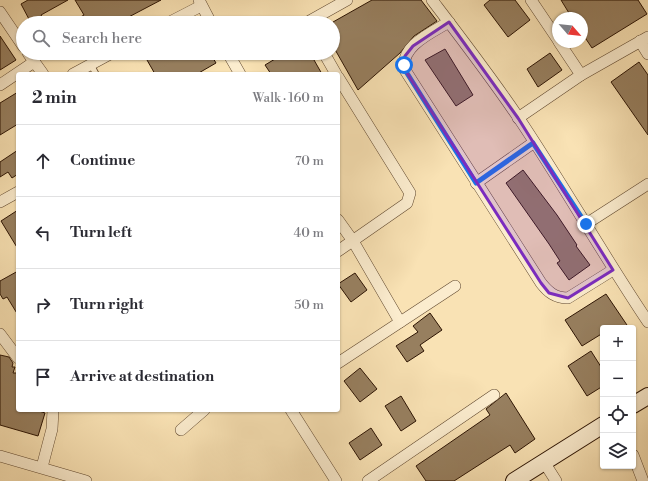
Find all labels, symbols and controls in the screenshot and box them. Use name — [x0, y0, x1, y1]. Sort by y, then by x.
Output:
north arrow — [552, 12, 588, 48]
search box — [16, 16, 340, 60]
icon: search — [30, 27, 52, 49]
text: Search here — [62, 29, 142, 48]
route start — [395, 56, 413, 74]
text: 2 min — [32, 87, 77, 109]
text: Walk · 160 m — [253, 90, 324, 106]
icon: ahead — [32, 150, 54, 172]
text: Continue — [70, 151, 135, 170]
text: 70 m — [295, 153, 324, 169]
route end — [577, 215, 595, 233]
icon: left — [32, 222, 54, 244]
text: Turn left — [70, 223, 132, 242]
text: 40 m — [294, 225, 324, 241]
icon: right — [32, 294, 54, 316]
text: Turn right — [70, 295, 144, 314]
text: 50 m — [294, 297, 324, 313]
map controls — [600, 325, 636, 469]
button: + — [600, 325, 636, 361]
button: − — [600, 361, 636, 397]
icon: arrive — [32, 366, 54, 388]
text: Arrive at destination — [70, 367, 214, 386]
button: locate — [600, 397, 636, 433]
button: layers — [600, 433, 636, 469]

